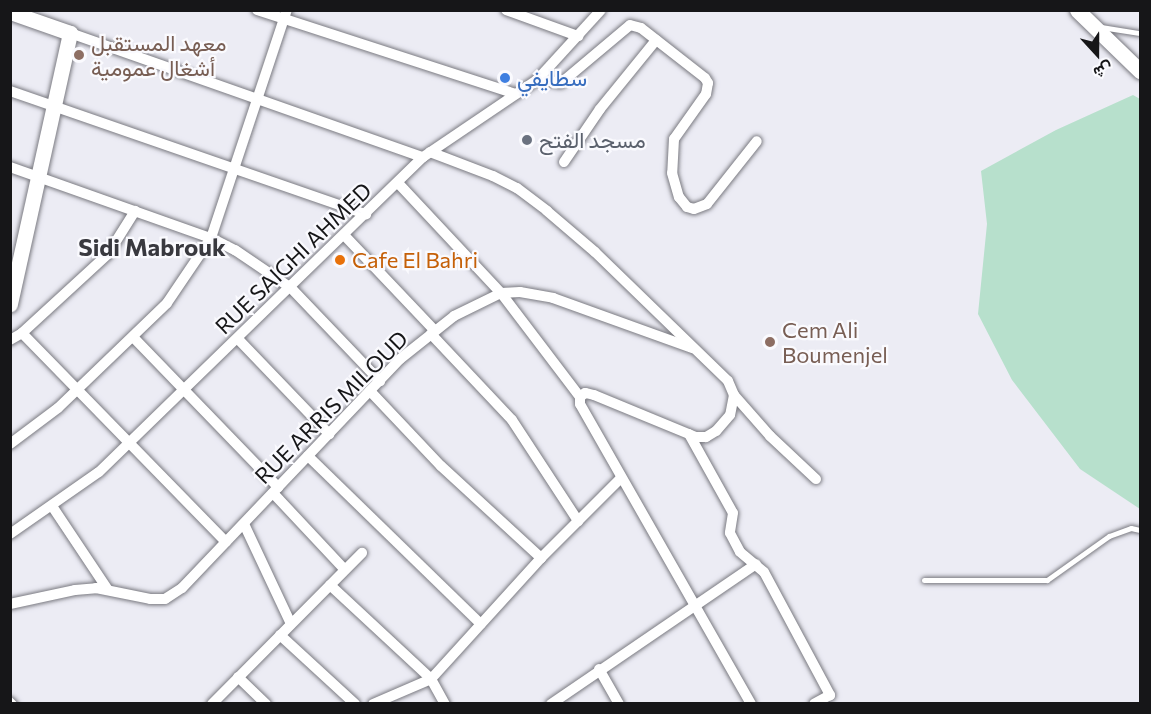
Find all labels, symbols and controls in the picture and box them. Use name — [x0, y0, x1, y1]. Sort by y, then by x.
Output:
north arrow — [1067, 24, 1127, 84]
place label: معهد المستقبل أشغال عمومية — [91, 29, 227, 80]
marker: معهد المستقبل أشغال عمومية — [72, 48, 86, 62]
text: ش — [1091, 59, 1116, 84]
place label: سطايفي — [517, 65, 587, 91]
marker: سطايفي — [498, 71, 512, 85]
place label: مسجد الفتح — [539, 127, 646, 153]
marker: مسجد الفتح — [520, 133, 534, 147]
street label: RUE SAIGHI AHMED — [209, 177, 377, 339]
district label: Sidi Mabrouk — [78, 233, 226, 261]
place label: Cafe El Bahri — [352, 247, 478, 273]
marker: Cafe El Bahri — [333, 253, 347, 267]
place label: Cem Ali Boumenjel — [782, 316, 888, 368]
street label: RUE ARRIS MILOUD — [249, 325, 413, 489]
marker: Cem Ali Boumenjel — [763, 335, 777, 349]

